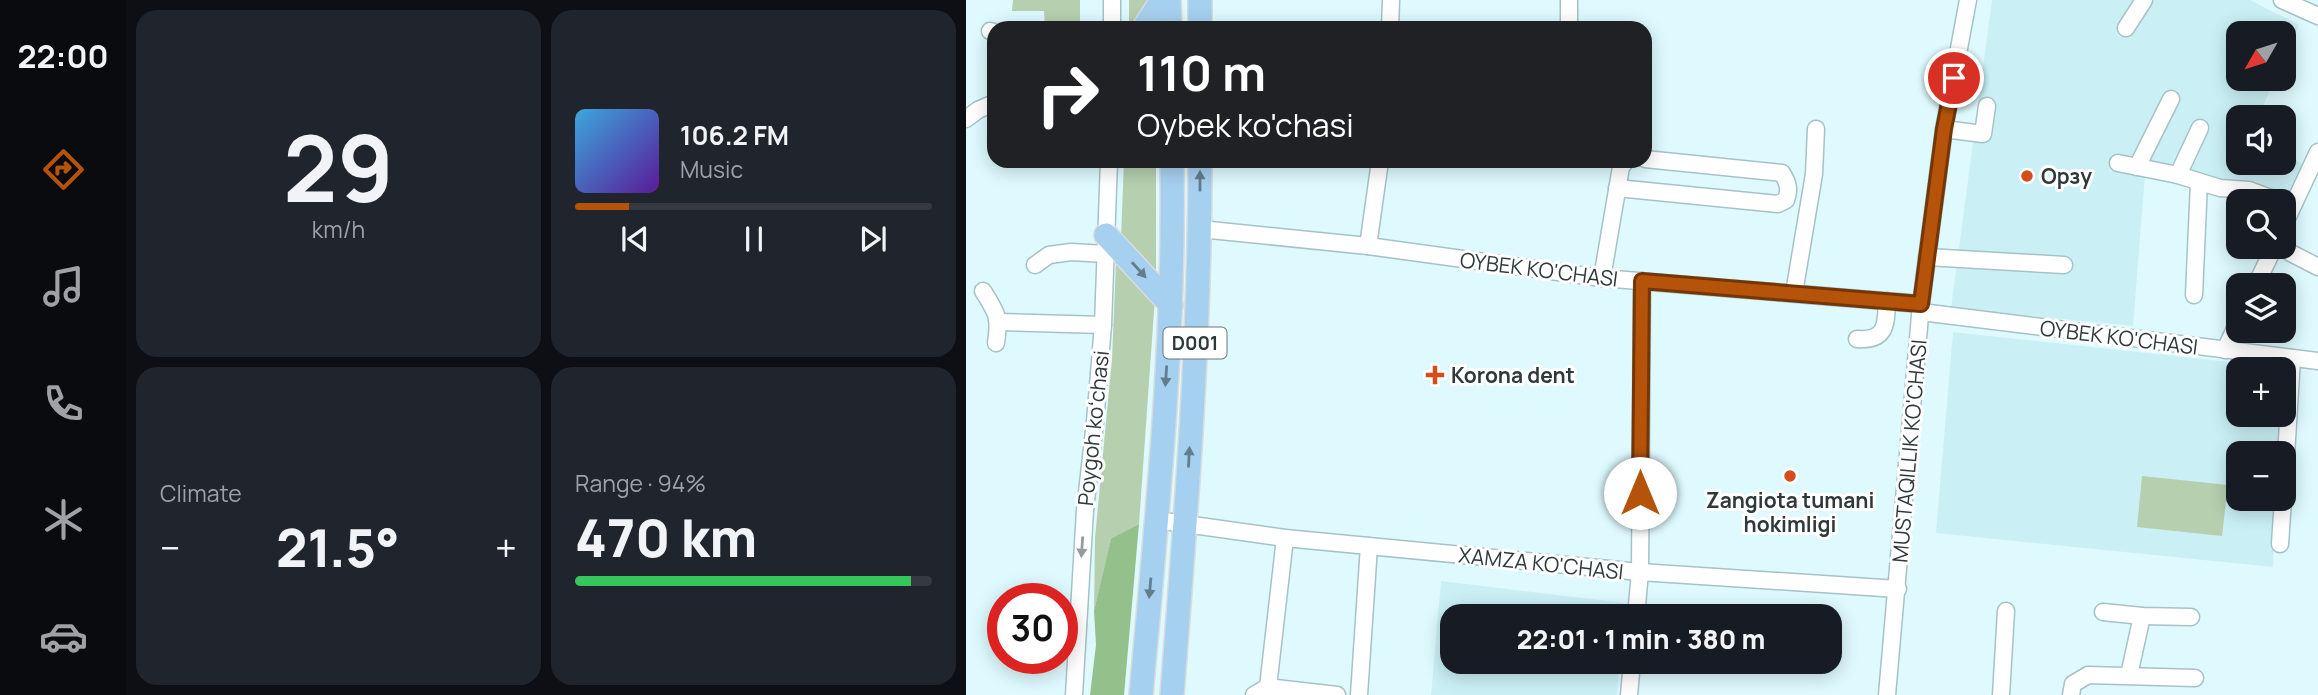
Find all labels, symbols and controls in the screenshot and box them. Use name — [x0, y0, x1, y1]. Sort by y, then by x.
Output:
north arrow — [2226, 21, 2296, 91]
map controls — [2226, 21, 2296, 511]
text: 22:00 — [17, 34, 109, 78]
text: 110 m — [1137, 39, 1266, 106]
pin — [1924, 48, 1984, 108]
icon: right — [1022, 49, 1113, 140]
icon: arrive — [1935, 59, 1973, 97]
text: Oybek ko'chasi — [1137, 103, 1354, 147]
text: 29 — [283, 105, 394, 229]
button: sound — [2226, 105, 2296, 175]
text: 106.2 FM — [680, 117, 789, 153]
icon: directions — [39, 145, 88, 194]
text: Music — [680, 153, 743, 185]
place label: Орзу — [2041, 162, 2092, 190]
marker: Орзу — [2019, 168, 2035, 184]
one-way arrow — [1194, 169, 1206, 191]
button: search — [2226, 189, 2296, 259]
text: km/h — [312, 213, 365, 245]
icon: previous — [616, 220, 654, 258]
icon: pause — [735, 220, 773, 258]
icon: next — [854, 220, 892, 258]
street label: OYBEK KO'CHASI — [1458, 245, 1620, 293]
one-way arrow — [1130, 261, 1146, 278]
icon: music — [39, 262, 88, 311]
button: layers — [2226, 273, 2296, 343]
street label: OYBEK KO'CHASI — [2038, 313, 2200, 361]
road number: D001 — [1164, 328, 1226, 358]
street label: MUSTAQILLIK KO'CHASI — [1885, 338, 1933, 564]
street label: Poygoh koʻchasi — [1071, 349, 1115, 507]
button: + — [2226, 357, 2296, 427]
place label: Korona dent — [1451, 361, 1575, 389]
one-way arrow — [1160, 365, 1171, 387]
marker: Korona dent — [1425, 365, 1445, 385]
icon: phone — [39, 379, 88, 428]
button: − — [2226, 441, 2296, 511]
one-way arrow — [1184, 446, 1195, 468]
position arrow — [1603, 456, 1677, 530]
text: Range · 94% — [575, 467, 706, 499]
marker: Zangiota tumani hokimligi — [1782, 468, 1798, 484]
text: Climate — [160, 477, 242, 509]
place label: Zangiota tumani hokimligi — [1706, 486, 1874, 538]
icon: climate — [39, 495, 88, 544]
text: 470 km — [575, 502, 757, 573]
text: 21.5° — [276, 512, 400, 583]
text: − — [160, 521, 181, 573]
text: + — [495, 521, 517, 573]
one-way arrow — [1076, 536, 1087, 558]
street label: XAMZA KO'CHASI — [1457, 540, 1625, 586]
one-way arrow — [1144, 578, 1155, 600]
speed limit sign: 30 — [987, 583, 1078, 674]
icon: car — [39, 612, 88, 661]
text: 22:01 · 1 min · 380 m — [1517, 621, 1765, 657]

